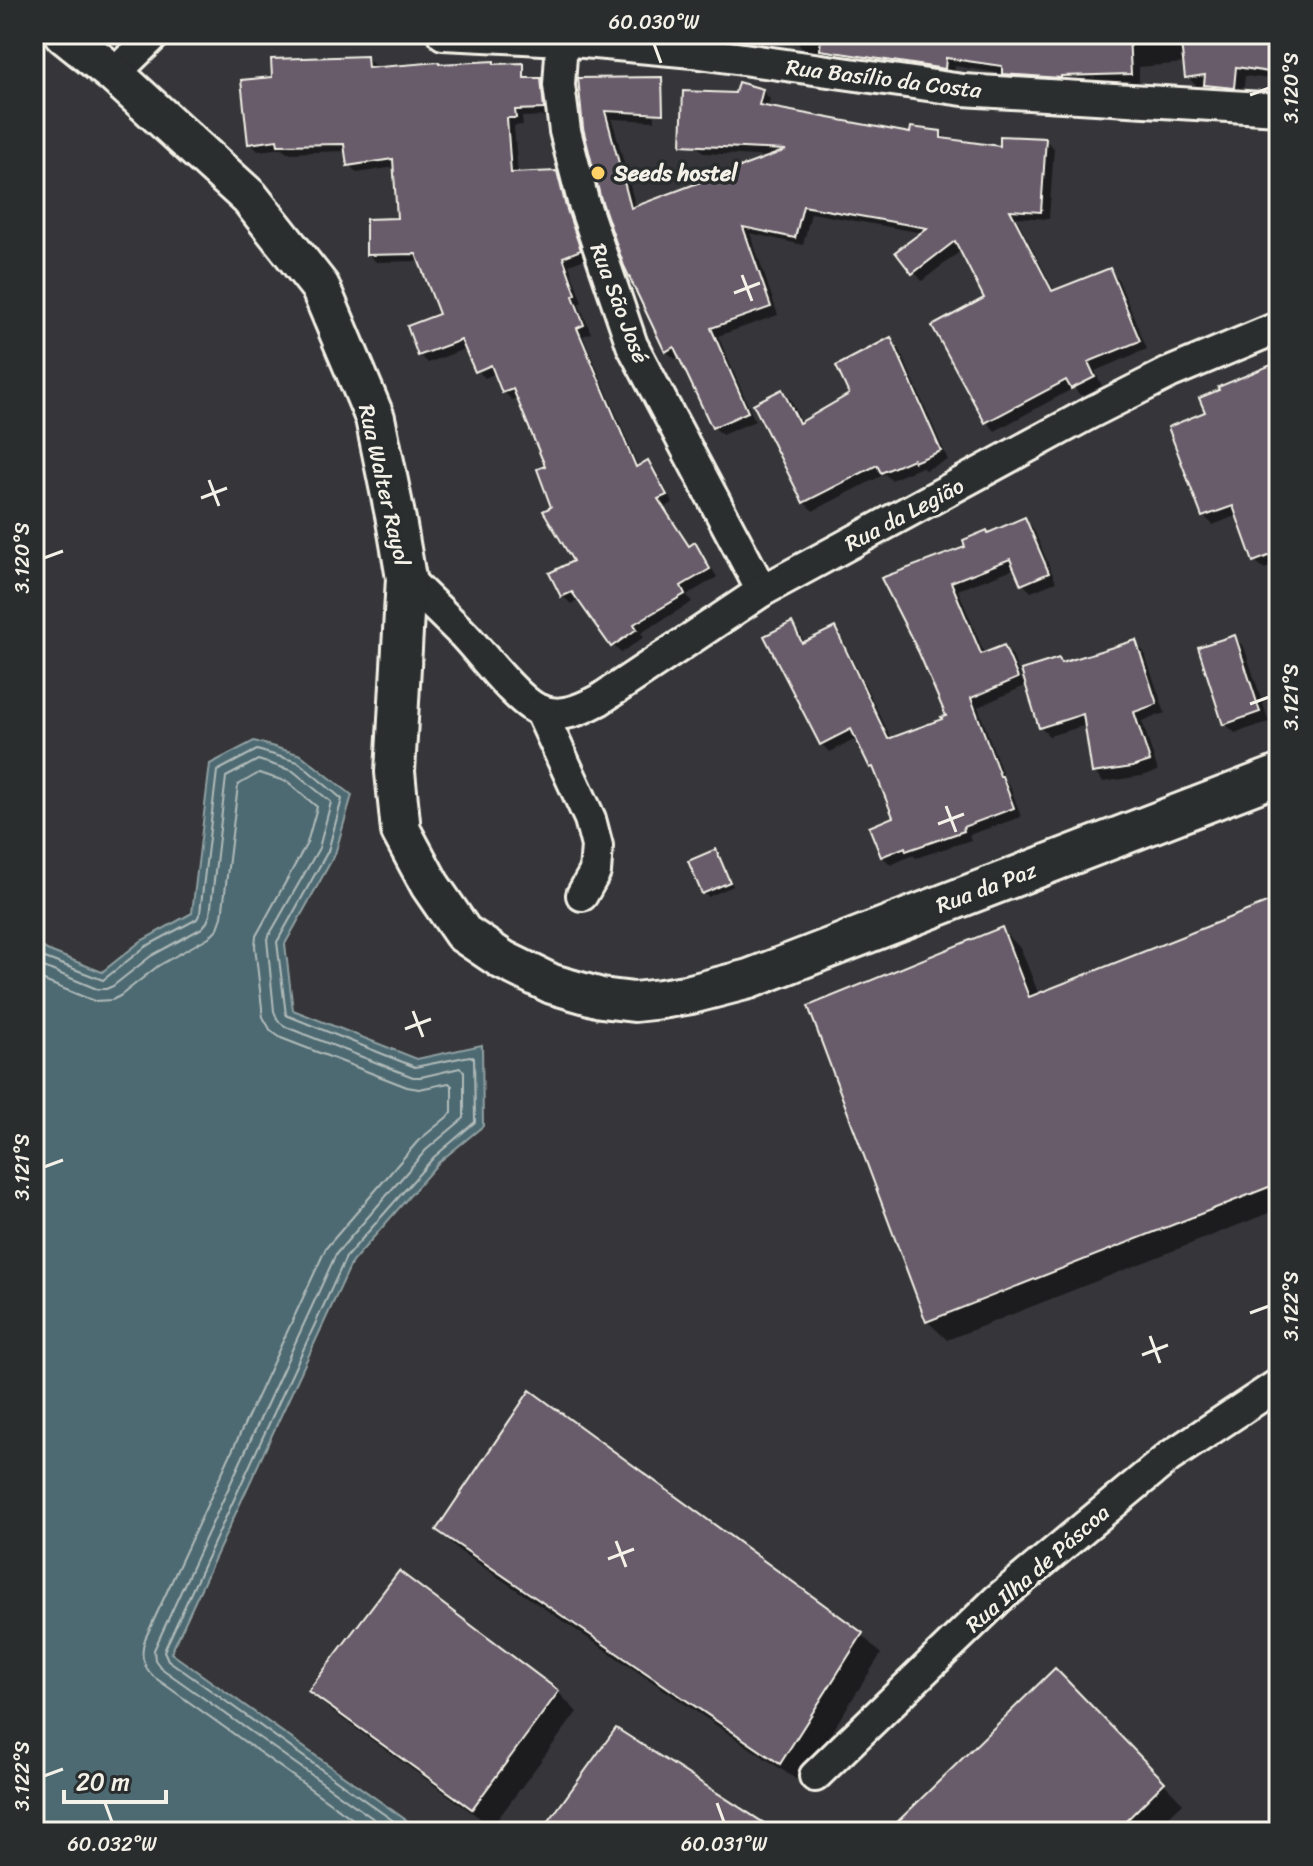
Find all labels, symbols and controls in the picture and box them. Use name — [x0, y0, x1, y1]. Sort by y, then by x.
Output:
text: 60.030°W — [609, 5, 700, 40]
street label: Rua Basílio da Costa — [784, 47, 985, 110]
text: 3.120°S — [1274, 52, 1309, 123]
place label: Seeds hostel — [613, 154, 738, 193]
marker: Seeds hostel — [589, 164, 607, 182]
street label: Rua São José — [579, 237, 660, 369]
street label: Rua Walter Rayol — [347, 400, 422, 571]
street label: Rua da Legião — [837, 466, 971, 562]
text: 3.120°S — [5, 522, 40, 593]
text: 3.121°S — [1274, 663, 1309, 730]
street label: Rua da Paz — [930, 850, 1043, 925]
text: 3.121°S — [5, 1133, 40, 1200]
text: 3.122°S — [1274, 1271, 1309, 1341]
street label: Rua Ilha de Páscoa — [956, 1494, 1119, 1643]
text: 3.122°S — [5, 1741, 40, 1811]
scale bar — [64, 1754, 166, 1804]
text: 20 m — [76, 1761, 130, 1803]
text: 60.032°W — [67, 1827, 157, 1862]
text: 60.031°W — [681, 1827, 768, 1862]

